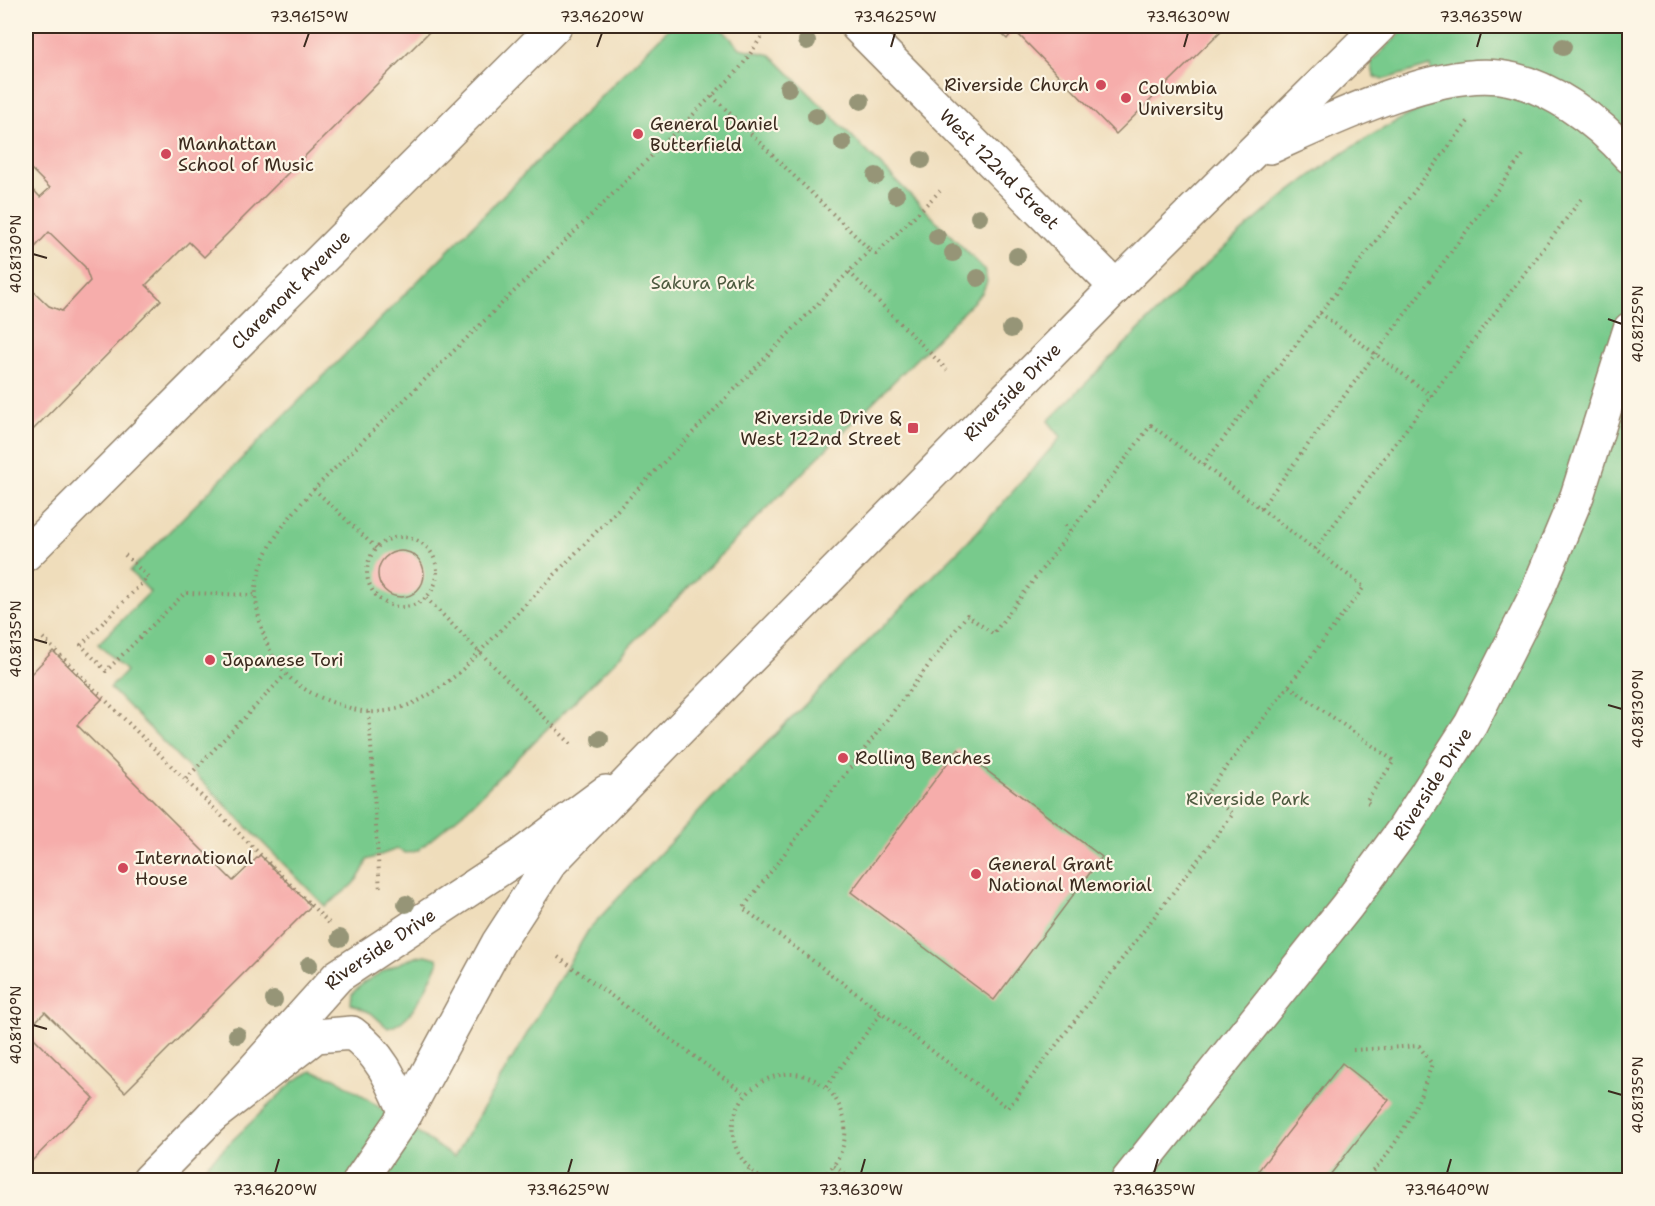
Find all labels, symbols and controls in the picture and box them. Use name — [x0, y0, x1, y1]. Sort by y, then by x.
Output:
text: 73.9615°W — [270, 7, 348, 27]
text: 73.9620°W — [560, 7, 644, 27]
text: 73.9625°W — [853, 7, 937, 27]
text: 73.9630°W — [1146, 7, 1230, 27]
text: 73.9635°W — [1440, 7, 1522, 27]
place label: Riverside Church — [944, 73, 1089, 97]
place label: Columbia University — [1138, 76, 1224, 121]
marker: Riverside Church — [1094, 78, 1108, 92]
marker: Columbia University — [1119, 91, 1133, 105]
street label: West 122nd Street — [934, 104, 1065, 235]
place label: General Daniel Butterfield — [650, 112, 779, 157]
marker: General Daniel Butterfield — [631, 127, 645, 141]
place label: Manhattan School of Music — [178, 132, 314, 177]
marker: Manhattan School of Music — [159, 147, 173, 161]
text: 40.8130°N — [6, 215, 26, 293]
street label: Claremont Avenue — [226, 225, 356, 355]
park label: Sakura Park — [651, 271, 755, 295]
text: 40.8125°N — [1628, 285, 1648, 363]
street label: Riverside Drive — [958, 337, 1066, 447]
place label: Riverside Drive & West 122nd Street — [740, 406, 902, 451]
marker: Riverside Drive & West 122nd Street — [906, 421, 920, 435]
text: 40.8135°N — [6, 600, 26, 678]
place label: Japanese Tori — [222, 648, 344, 672]
marker: Japanese Tori — [203, 653, 217, 667]
text: 40.8130°N — [1628, 670, 1648, 748]
street label: Riverside Drive — [1387, 723, 1478, 845]
place label: Rolling Benches — [855, 746, 991, 770]
marker: Rolling Benches — [836, 751, 850, 765]
park label: Riverside Park — [1186, 787, 1310, 811]
place label: International House — [135, 846, 254, 891]
place label: General Grant National Memorial — [988, 852, 1152, 897]
marker: International House — [116, 861, 130, 875]
marker: General Grant National Memorial — [969, 867, 983, 881]
street label: Riverside Drive — [319, 903, 440, 995]
text: 40.8140°N — [6, 985, 26, 1065]
text: 40.8135°N — [1628, 1056, 1648, 1134]
text: 73.9620°W — [233, 1180, 317, 1200]
text: 73.9625°W — [526, 1180, 610, 1200]
text: 73.9630°W — [819, 1180, 903, 1200]
text: 73.9635°W — [1113, 1180, 1195, 1200]
text: 73.9640°W — [1404, 1180, 1490, 1200]

